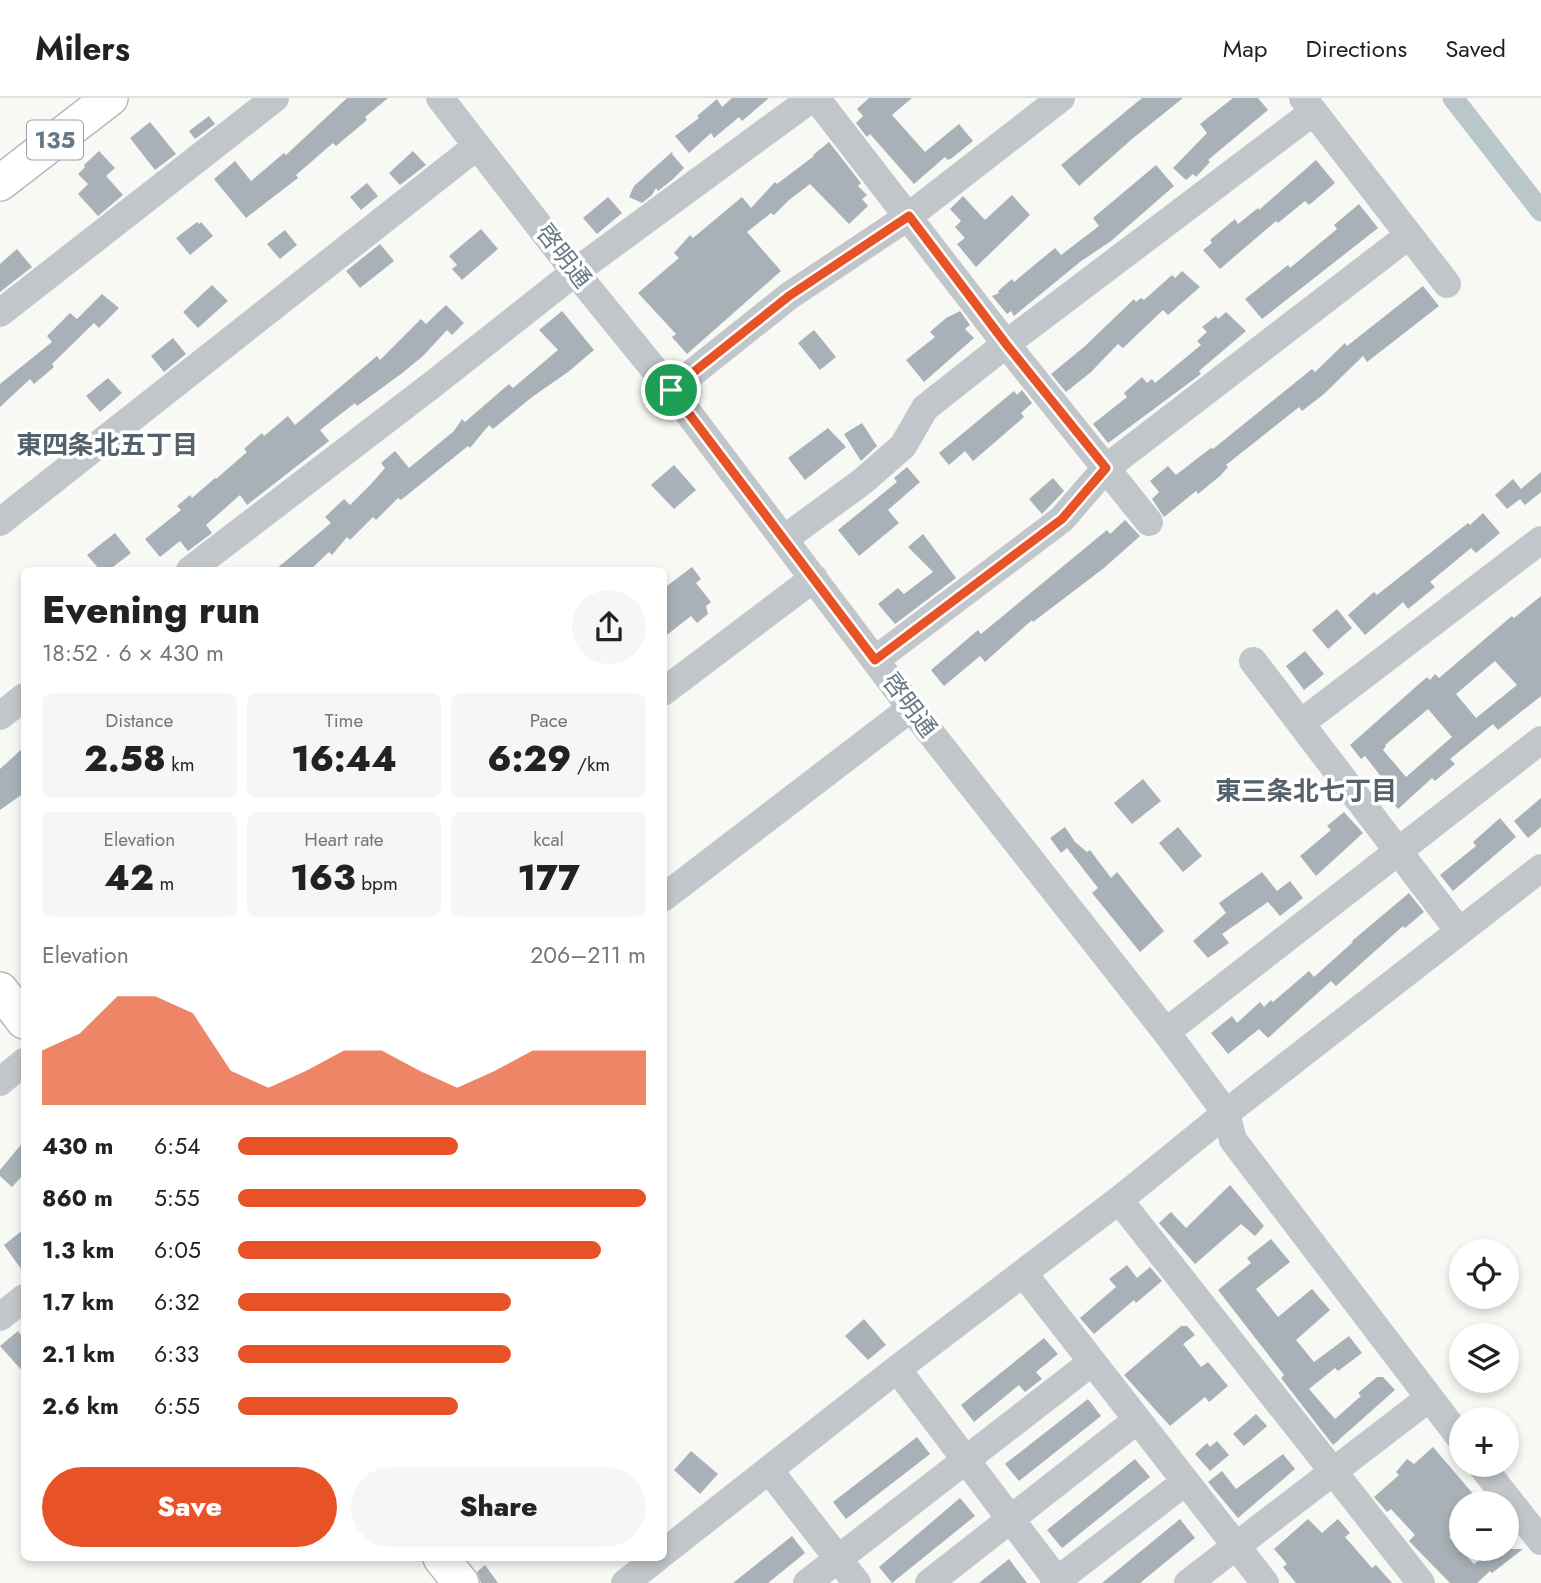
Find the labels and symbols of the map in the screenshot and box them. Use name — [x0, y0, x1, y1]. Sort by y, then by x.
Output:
road number: 135 — [27, 120, 83, 159]
street label: 啓明通 — [528, 217, 600, 295]
pin — [641, 360, 701, 420]
district label: 東四条北五丁目 — [16, 426, 198, 464]
street label: 啓明通 — [874, 666, 946, 744]
district label: 東三条北七丁目 — [1215, 772, 1397, 810]

